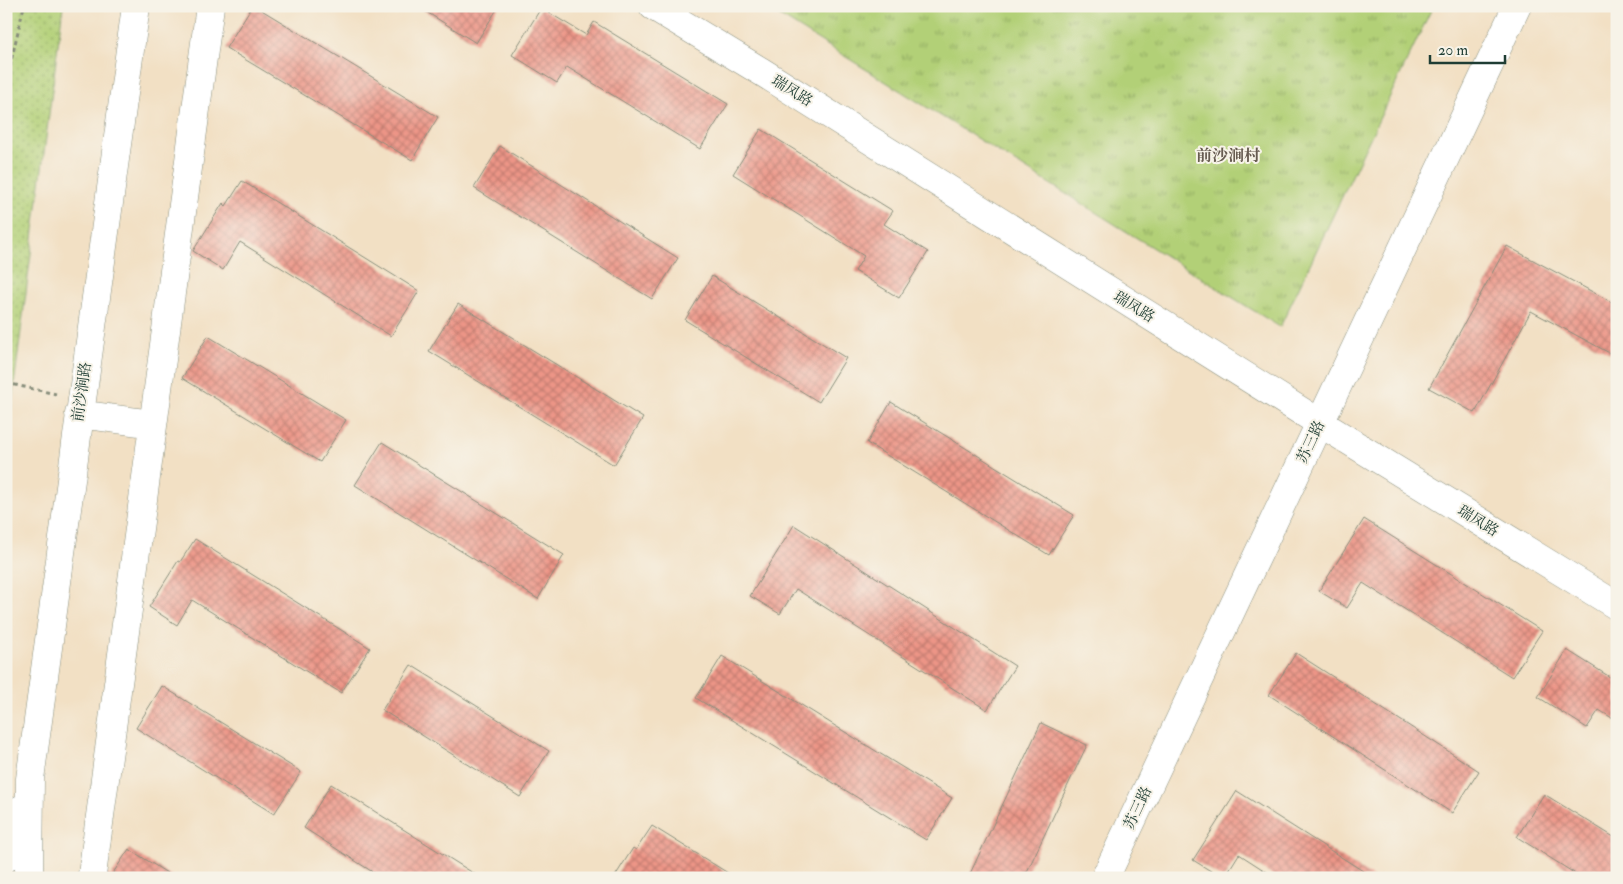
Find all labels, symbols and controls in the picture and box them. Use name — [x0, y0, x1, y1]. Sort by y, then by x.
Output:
scale bar — [1430, 32, 1506, 64]
text: 20 m — [1438, 41, 1468, 60]
street label: 瑞凤路 — [768, 71, 816, 111]
district label: 前沙涧村 — [1196, 146, 1260, 166]
street label: 瑞凤路 — [1110, 287, 1158, 327]
street label: 前沙涧路 — [68, 361, 96, 423]
street label: 苏三路 — [1293, 418, 1329, 466]
street label: 瑞凤路 — [1454, 501, 1502, 541]
street label: 苏三路 — [1120, 784, 1156, 832]

